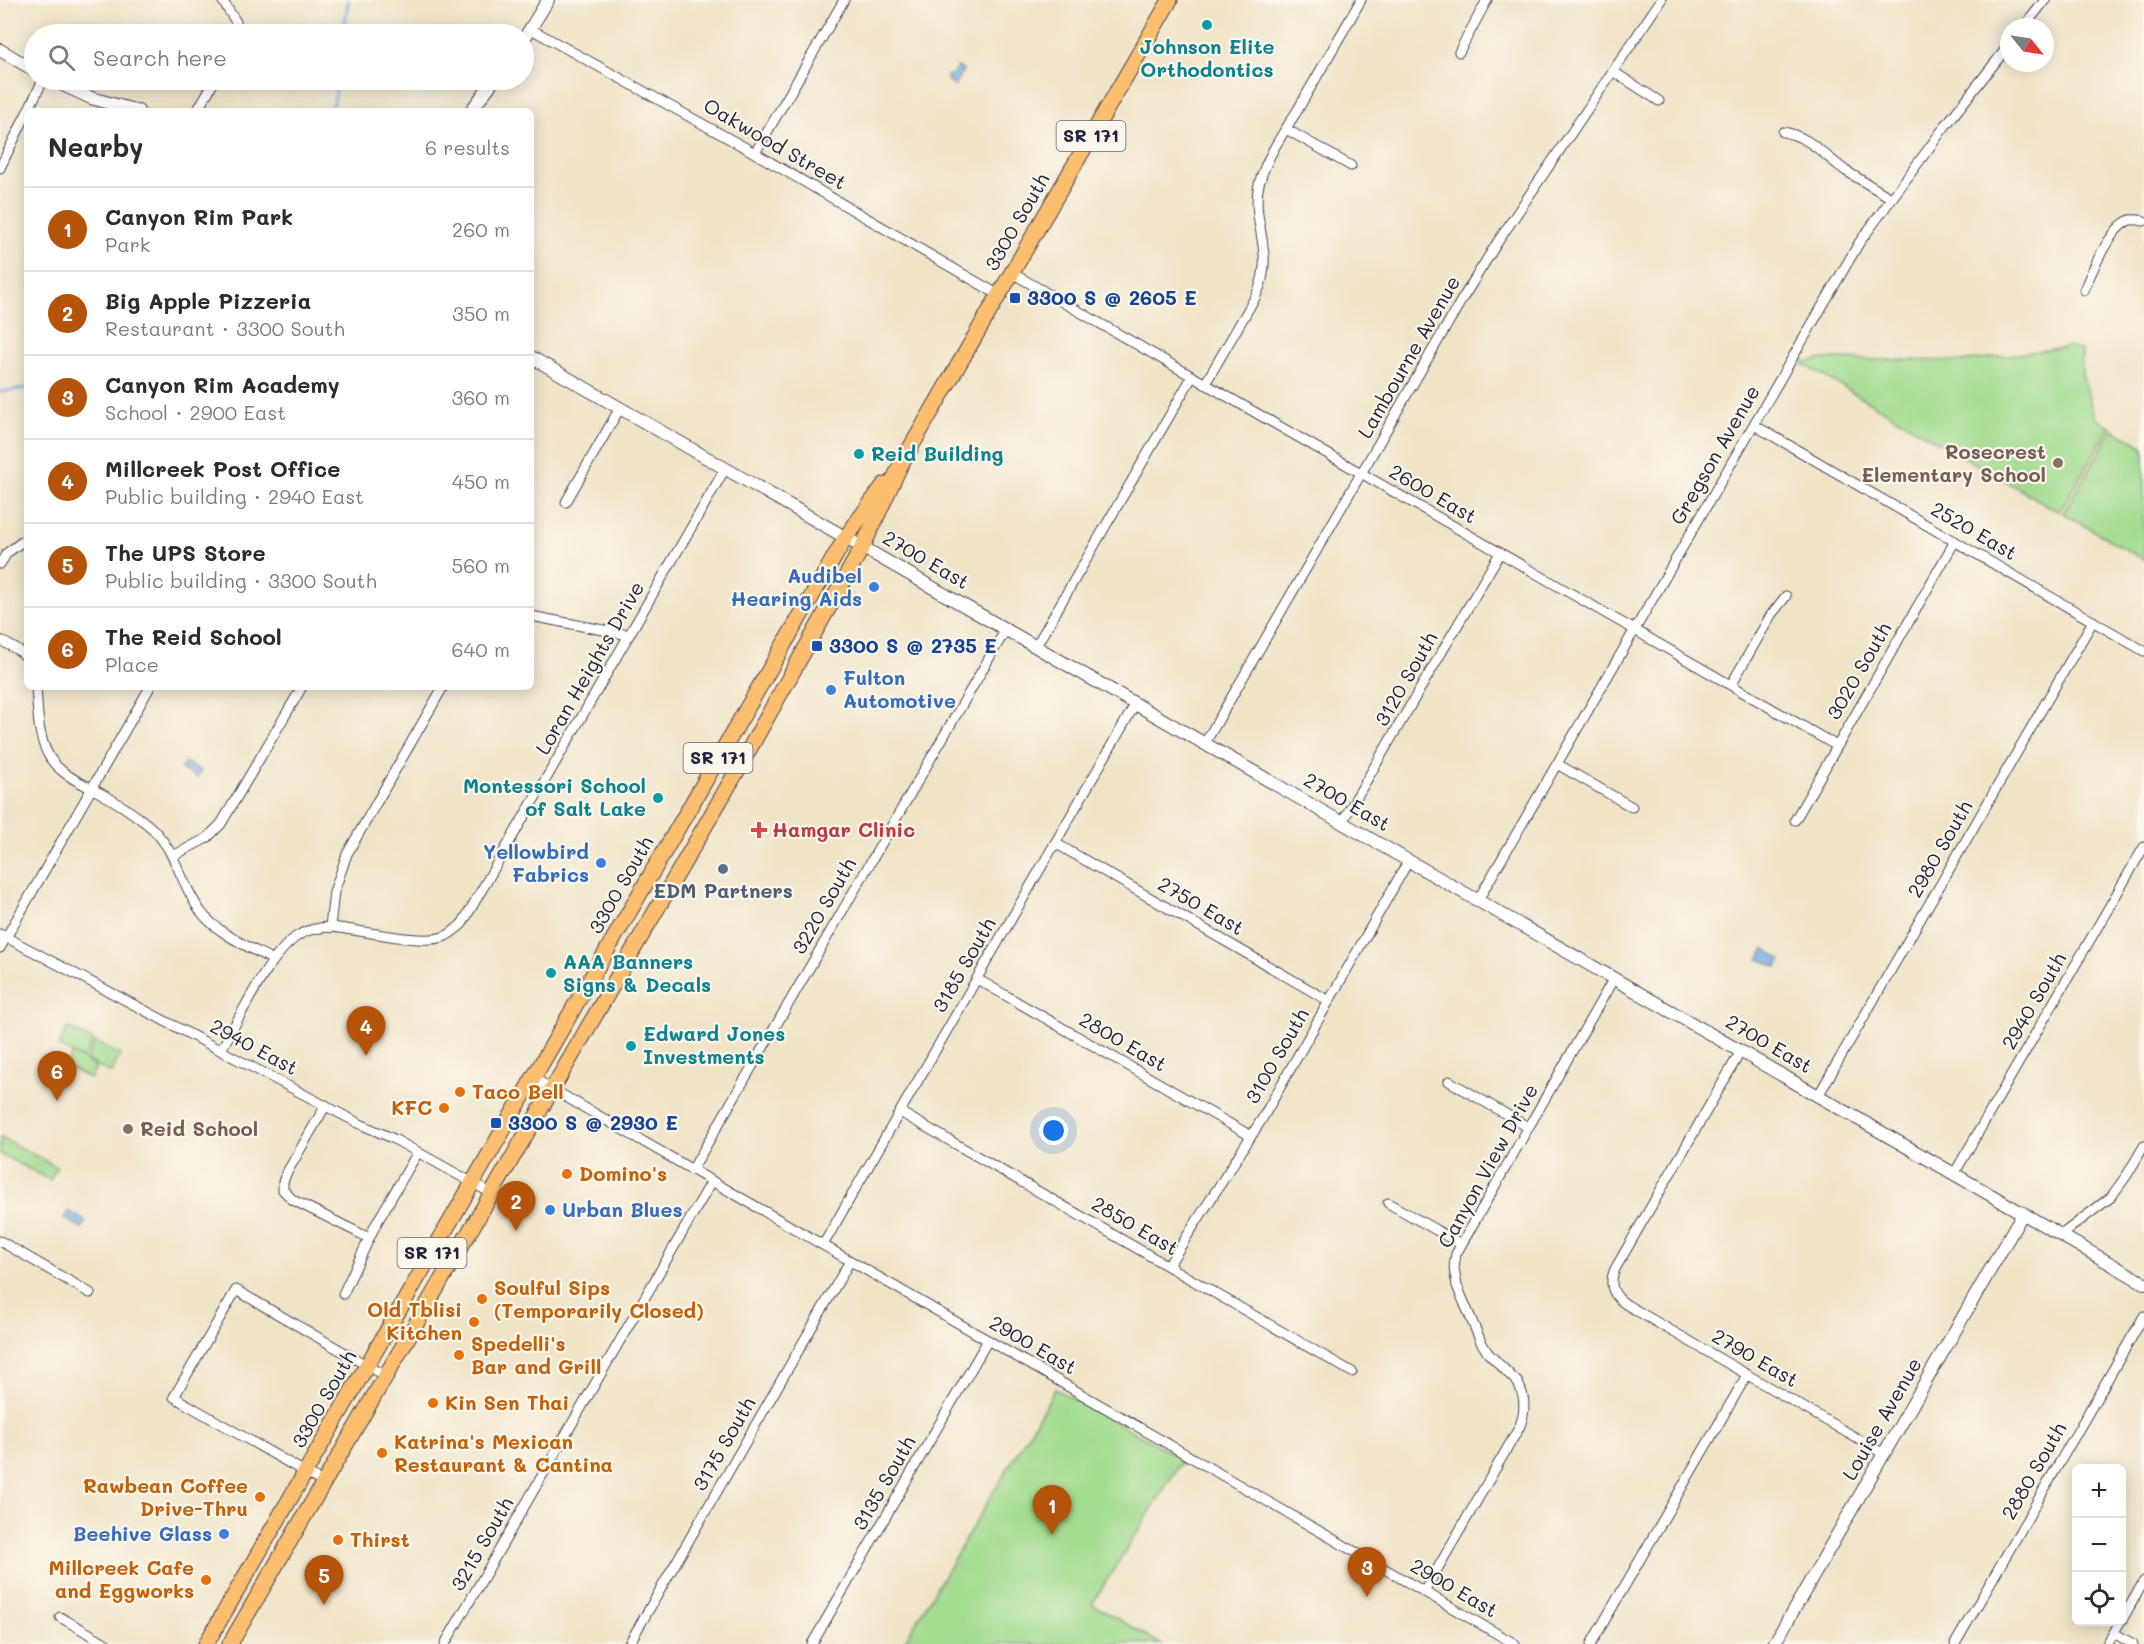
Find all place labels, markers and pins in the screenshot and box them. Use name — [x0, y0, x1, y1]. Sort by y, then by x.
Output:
marker: Johnson Elite Orthodontics — [1200, 18, 1214, 32]
place label: Johnson Elite Orthodontics — [1139, 33, 1275, 82]
place label: 3300 S @ 2605 E — [1027, 284, 1197, 310]
marker: 3300 S @ 2605 E — [1008, 291, 1022, 305]
place label: Rosecrest Elementary School — [1861, 438, 2046, 487]
place label: Reid Building — [871, 440, 1003, 466]
marker: Reid Building — [852, 447, 866, 461]
marker: Rosecrest Elementary School — [2051, 456, 2065, 470]
place label: Audibel Hearing Aids — [730, 562, 862, 611]
marker: Audibel Hearing Aids — [867, 580, 881, 594]
place label: 3300 S @ 2735 E — [829, 632, 997, 658]
marker: 3300 S @ 2735 E — [810, 639, 824, 653]
place label: Fulton Automotive — [843, 664, 956, 713]
marker: Fulton Automotive — [824, 683, 838, 697]
place label: Montessori School of Salt Lake — [463, 772, 646, 821]
marker: Montessori School of Salt Lake — [651, 791, 665, 805]
place label: Hamgar Clinic — [772, 816, 915, 842]
marker: Hamgar Clinic — [750, 821, 768, 839]
place label: Yellowbird Fabrics — [483, 838, 589, 887]
marker: Yellowbird Fabrics — [594, 856, 608, 870]
marker: EDM Partners — [716, 862, 730, 876]
place label: EDM Partners — [653, 877, 793, 903]
place label: AAA Banners Signs & Decals — [563, 948, 711, 997]
marker: AAA Banners Signs & Decals — [544, 966, 558, 980]
pin: 4 — [346, 1006, 386, 1056]
place label: Edward Jones Investments — [643, 1020, 785, 1069]
marker: Edward Jones Investments — [624, 1039, 638, 1053]
pin: 6 — [38, 1052, 76, 1101]
place label: Taco Bell — [472, 1078, 564, 1104]
marker: Taco Bell — [453, 1085, 467, 1099]
place label: KFC — [391, 1094, 432, 1120]
marker: KFC — [437, 1101, 451, 1115]
place label: 3300 S @ 2930 E — [508, 1109, 678, 1135]
place label: Reid School — [140, 1115, 258, 1141]
marker: 3300 S @ 2930 E — [489, 1116, 503, 1130]
marker: Reid School — [121, 1122, 135, 1136]
place label: Domino's — [579, 1160, 667, 1186]
marker: Domino's — [560, 1167, 574, 1181]
pin: 2 — [496, 1182, 536, 1231]
place label: Urban Blues — [562, 1196, 683, 1222]
marker: Urban Blues — [543, 1203, 557, 1217]
place label: Soulful Sips (Temporarily Closed) — [494, 1274, 704, 1323]
marker: Soulful Sips (Temporarily Closed) — [475, 1292, 489, 1306]
place label: Old Tblisi Kitchen — [367, 1296, 462, 1345]
marker: Old Tblisi Kitchen — [467, 1315, 481, 1329]
place label: Spedelli's Bar and Grill — [471, 1330, 601, 1379]
marker: Spedelli's Bar and Grill — [452, 1348, 466, 1362]
place label: Kin Sen Thai — [445, 1389, 569, 1415]
marker: Kin Sen Thai — [426, 1396, 440, 1410]
place label: Katrina's Mexican Restaurant & Cantina — [394, 1428, 613, 1477]
marker: Katrina's Mexican Restaurant & Cantina — [375, 1446, 389, 1460]
place label: Rawbean Coffee Drive-Thru — [83, 1472, 248, 1521]
pin: 1 — [1032, 1486, 1072, 1535]
marker: Rawbean Coffee Drive-Thru — [253, 1490, 267, 1504]
place label: Beehive Glass — [73, 1520, 212, 1546]
place label: Thirst — [350, 1526, 410, 1552]
marker: Beehive Glass — [217, 1527, 231, 1541]
marker: Thirst — [331, 1533, 345, 1547]
pin: 3 — [1348, 1548, 1386, 1597]
place label: Millcreek Cafe and Eggworks — [48, 1554, 194, 1603]
pin: 5 — [304, 1556, 344, 1605]
marker: Millcreek Cafe and Eggworks — [199, 1573, 213, 1587]

